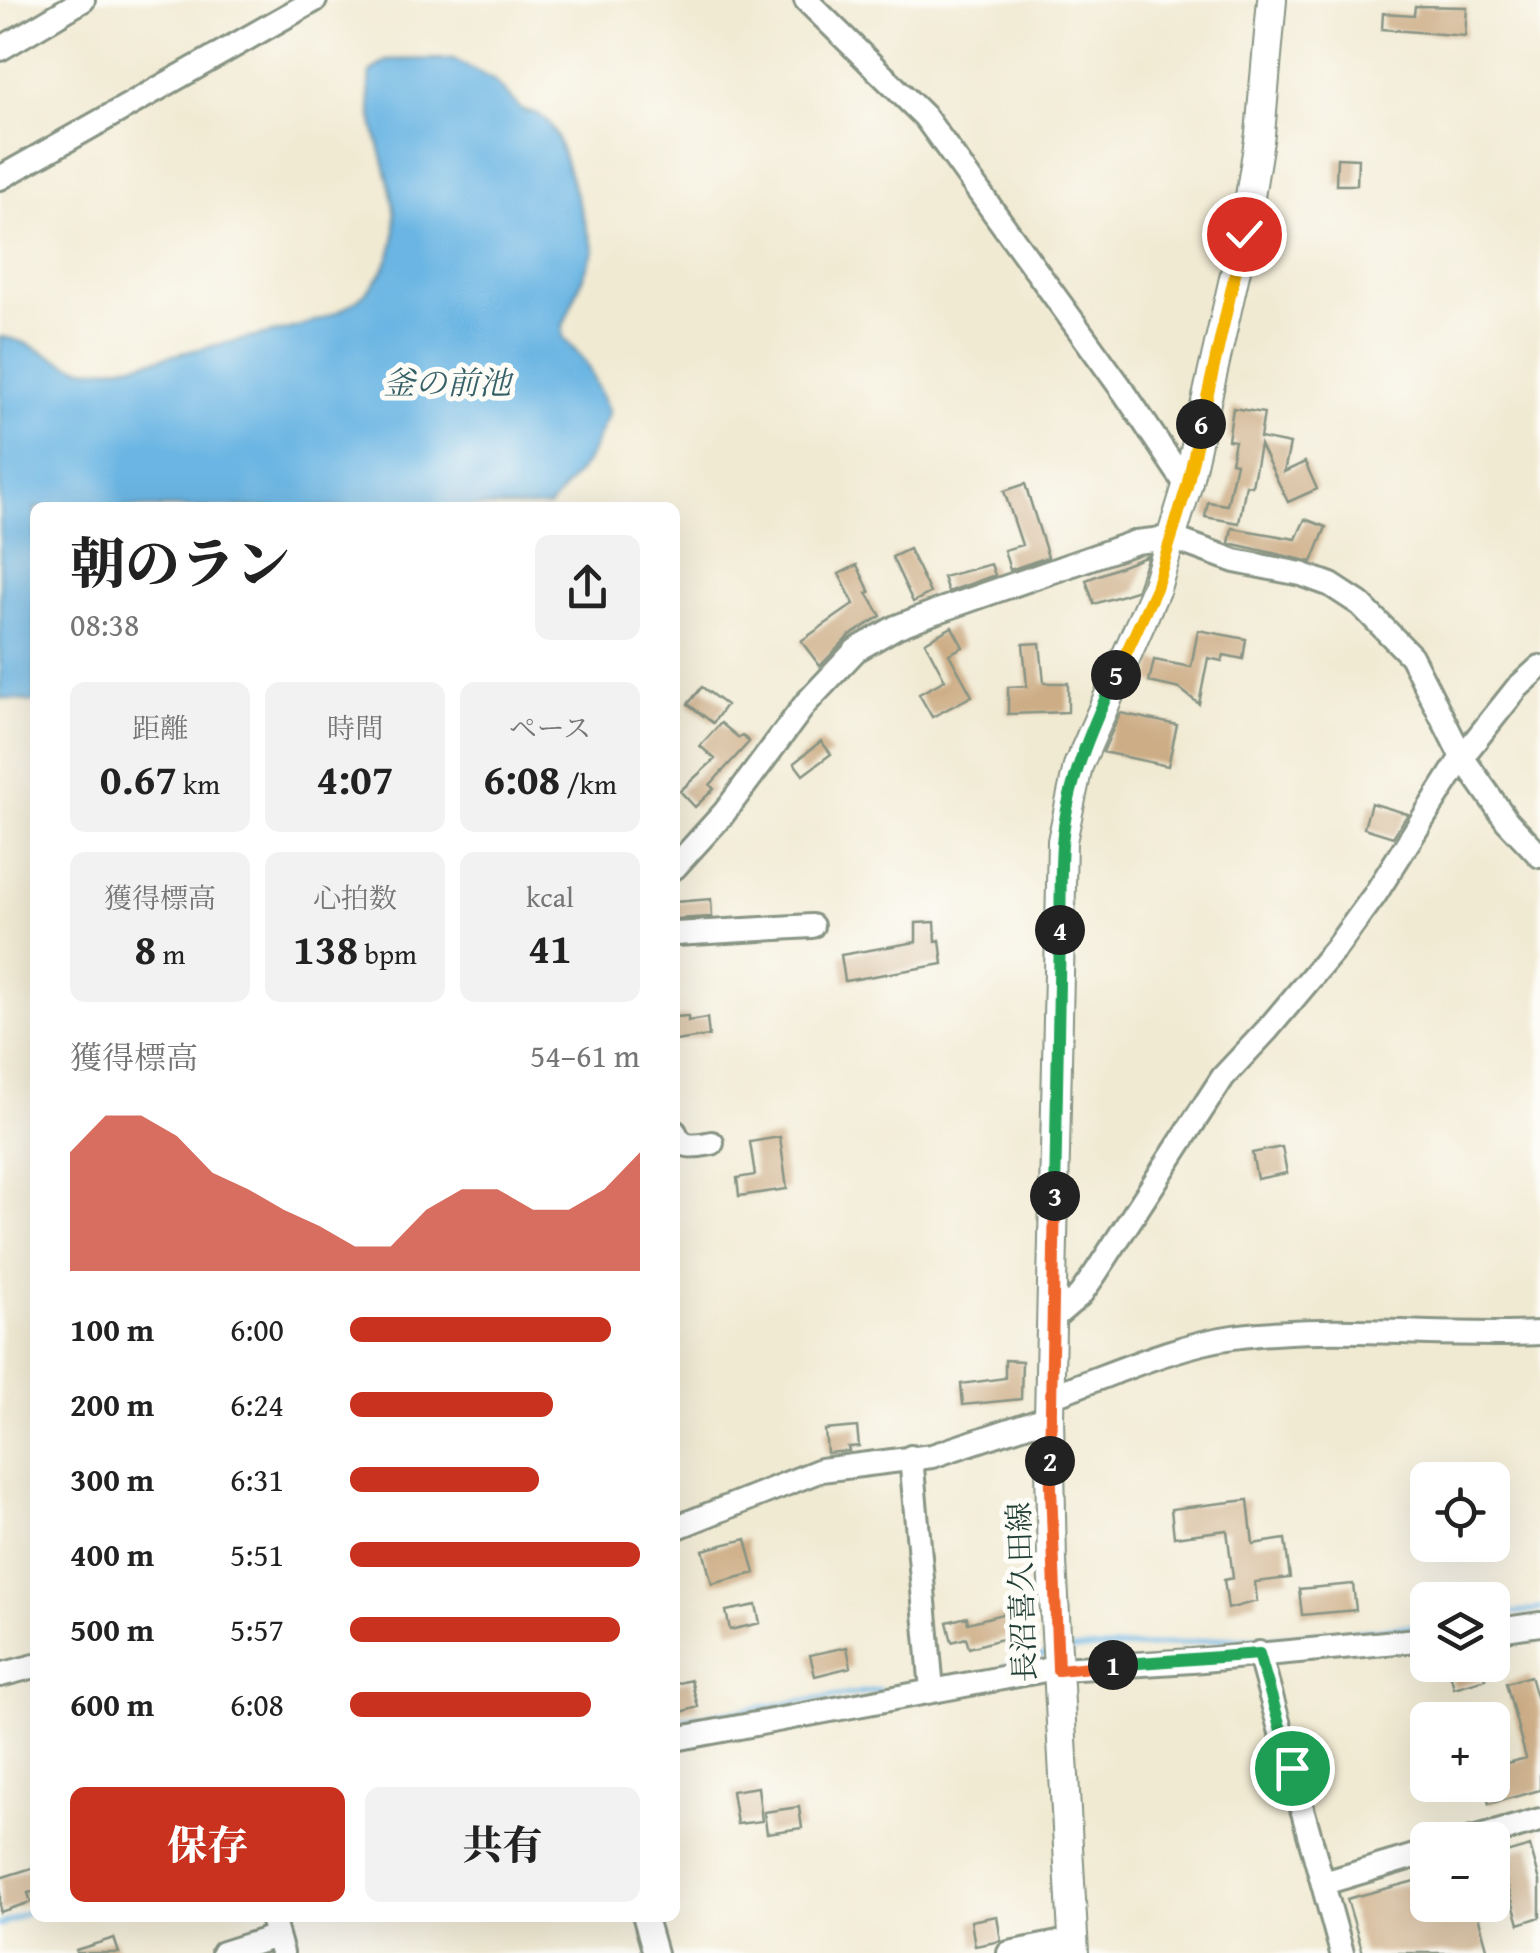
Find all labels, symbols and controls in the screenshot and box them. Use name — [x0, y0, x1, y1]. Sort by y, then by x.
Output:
pin — [1202, 192, 1287, 277]
icon: check — [1217, 207, 1272, 262]
water label: 釜の前池 — [383, 359, 514, 406]
pin: 6 — [1176, 399, 1226, 449]
text: 6 — [1194, 403, 1208, 444]
text: 朝のラン — [70, 523, 290, 603]
button: share — [535, 535, 640, 640]
text: 08:38 — [70, 601, 139, 648]
pin: 5 — [1091, 650, 1141, 700]
text: 5 — [1109, 654, 1123, 695]
text: 距離 — [132, 707, 188, 748]
text: 時間 — [327, 707, 383, 748]
text: ペース — [509, 707, 591, 748]
text: 0.67 — [100, 748, 177, 809]
text: 4:07 — [316, 748, 394, 809]
text: 6:08 — [483, 748, 560, 809]
text: km — [177, 763, 220, 804]
text: /km — [560, 763, 617, 804]
text: kcal — [526, 876, 574, 917]
text: 獲得標高 — [104, 877, 216, 918]
text: 心拍数 — [313, 877, 397, 918]
pin: 4 — [1035, 905, 1085, 955]
text: 4 — [1053, 909, 1067, 950]
text: 41 — [528, 917, 572, 978]
text: 8 — [135, 918, 156, 979]
text: 138 — [293, 918, 358, 979]
text: m — [156, 933, 185, 974]
text: bpm — [358, 933, 417, 974]
text: 54–61 m — [530, 1032, 640, 1079]
text: 獲得標高 — [70, 1034, 198, 1081]
pin: 3 — [1030, 1171, 1080, 1221]
text: 3 — [1048, 1175, 1062, 1216]
text: 100 m — [70, 1306, 154, 1353]
text: 6:00 — [230, 1306, 284, 1353]
text: 200 m — [70, 1381, 154, 1428]
text: 6:24 — [230, 1381, 284, 1428]
pin: 2 — [1025, 1436, 1075, 1486]
text: 2 — [1043, 1440, 1057, 1481]
text: 300 m — [70, 1456, 154, 1503]
text: 6:31 — [230, 1456, 284, 1503]
map controls — [1410, 1462, 1510, 1922]
button: locate — [1410, 1462, 1510, 1562]
street label: 長沼喜久田線 — [996, 1501, 1046, 1683]
text: 400 m — [70, 1531, 154, 1578]
text: 5:51 — [230, 1531, 284, 1578]
button: layers — [1410, 1582, 1510, 1682]
text: 500 m — [70, 1606, 154, 1653]
text: 5:57 — [230, 1606, 284, 1653]
pin: 1 — [1088, 1640, 1138, 1690]
text: 1 — [1106, 1644, 1120, 1685]
text: 600 m — [70, 1681, 154, 1728]
text: 6:08 — [230, 1681, 284, 1728]
button: + — [1410, 1702, 1510, 1802]
pin — [1250, 1726, 1335, 1811]
icon: arrive — [1265, 1741, 1320, 1796]
button: 保存 — [70, 1787, 345, 1902]
button: 共有 — [365, 1787, 640, 1902]
button: − — [1410, 1822, 1510, 1922]

